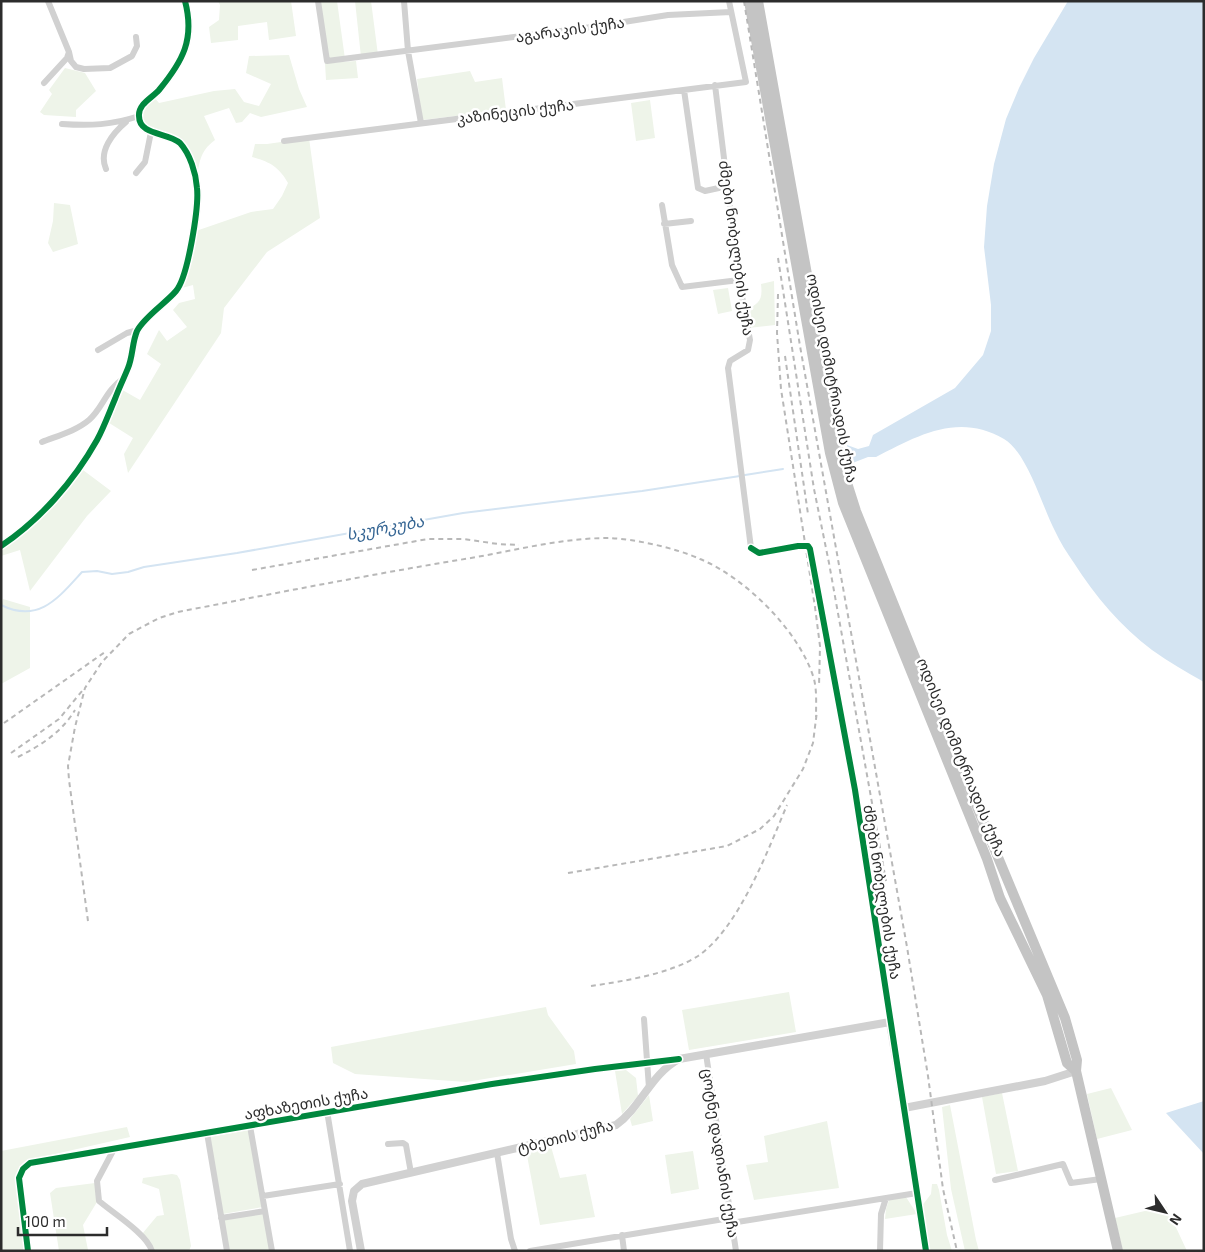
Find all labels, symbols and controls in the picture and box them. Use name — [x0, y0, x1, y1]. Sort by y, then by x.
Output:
street label: აგარაკის ქუჩა — [514, 12, 626, 47]
street label: კაზინეცის ქუჩა — [455, 95, 575, 128]
street label: ძმები ნობელების ქუჩა — [715, 159, 758, 337]
street label: ოდისეი დიმიტრიადის ქუჩა — [803, 272, 862, 484]
water label: სკურკუბა — [345, 511, 426, 544]
street label: ოდისეი დიმიტრიადის ქუჩა — [913, 655, 1010, 859]
street label: ძმები ნობელების ქუჩა — [859, 803, 906, 981]
street label: ცოტნე დადიანის ქუჩა — [698, 1067, 743, 1239]
street label: აფხაზეთის ქუჩა — [243, 1083, 369, 1124]
street label: ტბეთის ქუჩა — [515, 1115, 615, 1158]
north arrow — [1140, 1187, 1190, 1237]
scale bar — [18, 1204, 106, 1236]
text: N — [1166, 1211, 1186, 1229]
text: 100 m — [25, 1212, 66, 1230]

